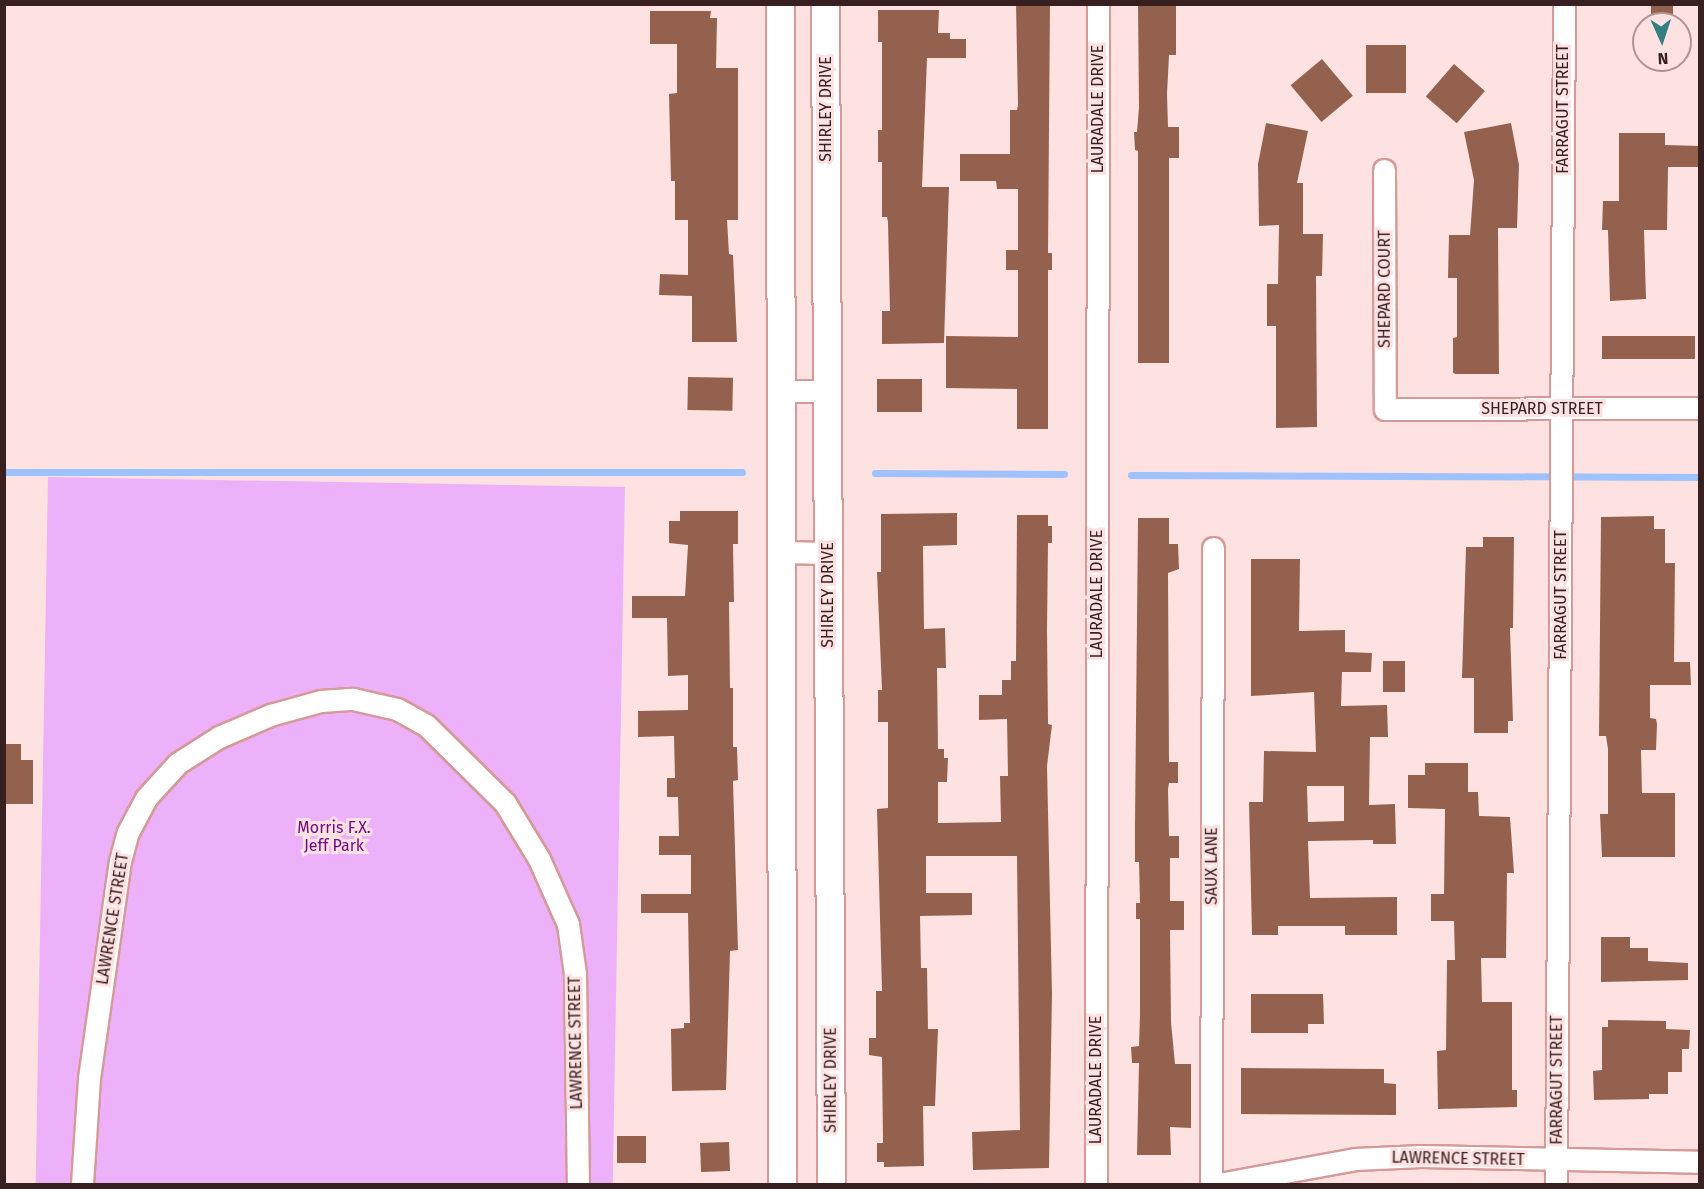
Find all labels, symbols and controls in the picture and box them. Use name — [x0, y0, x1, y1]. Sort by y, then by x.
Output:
north arrow — [1632, 12, 1692, 72]
street label: FARRAGUT STREET — [1553, 44, 1573, 174]
street label: LAURADALE DRIVE — [1088, 45, 1108, 173]
text: N — [1657, 49, 1669, 68]
street label: SHIRLEY DRIVE — [816, 56, 836, 162]
street label: SHEPARD COURT — [1375, 230, 1395, 348]
street label: SHEPARD STREET — [1481, 399, 1603, 419]
street label: LAURADALE DRIVE — [1087, 530, 1107, 658]
street label: FARRAGUT STREET — [1551, 530, 1571, 660]
street label: SHIRLEY DRIVE — [818, 542, 838, 648]
park label: Morris F.X. Jeff Park — [297, 818, 371, 856]
street label: SAUX LANE — [1202, 827, 1222, 905]
street label: LAWRENCE STREET — [93, 852, 133, 986]
street label: LAWRENCE STREET — [565, 976, 587, 1110]
street label: FARRAGUT STREET — [1547, 1015, 1567, 1145]
street label: LAURADALE DRIVE — [1086, 1016, 1106, 1144]
street label: SHIRLEY DRIVE — [821, 1027, 841, 1133]
street label: LAWRENCE STREET — [1391, 1148, 1525, 1170]

